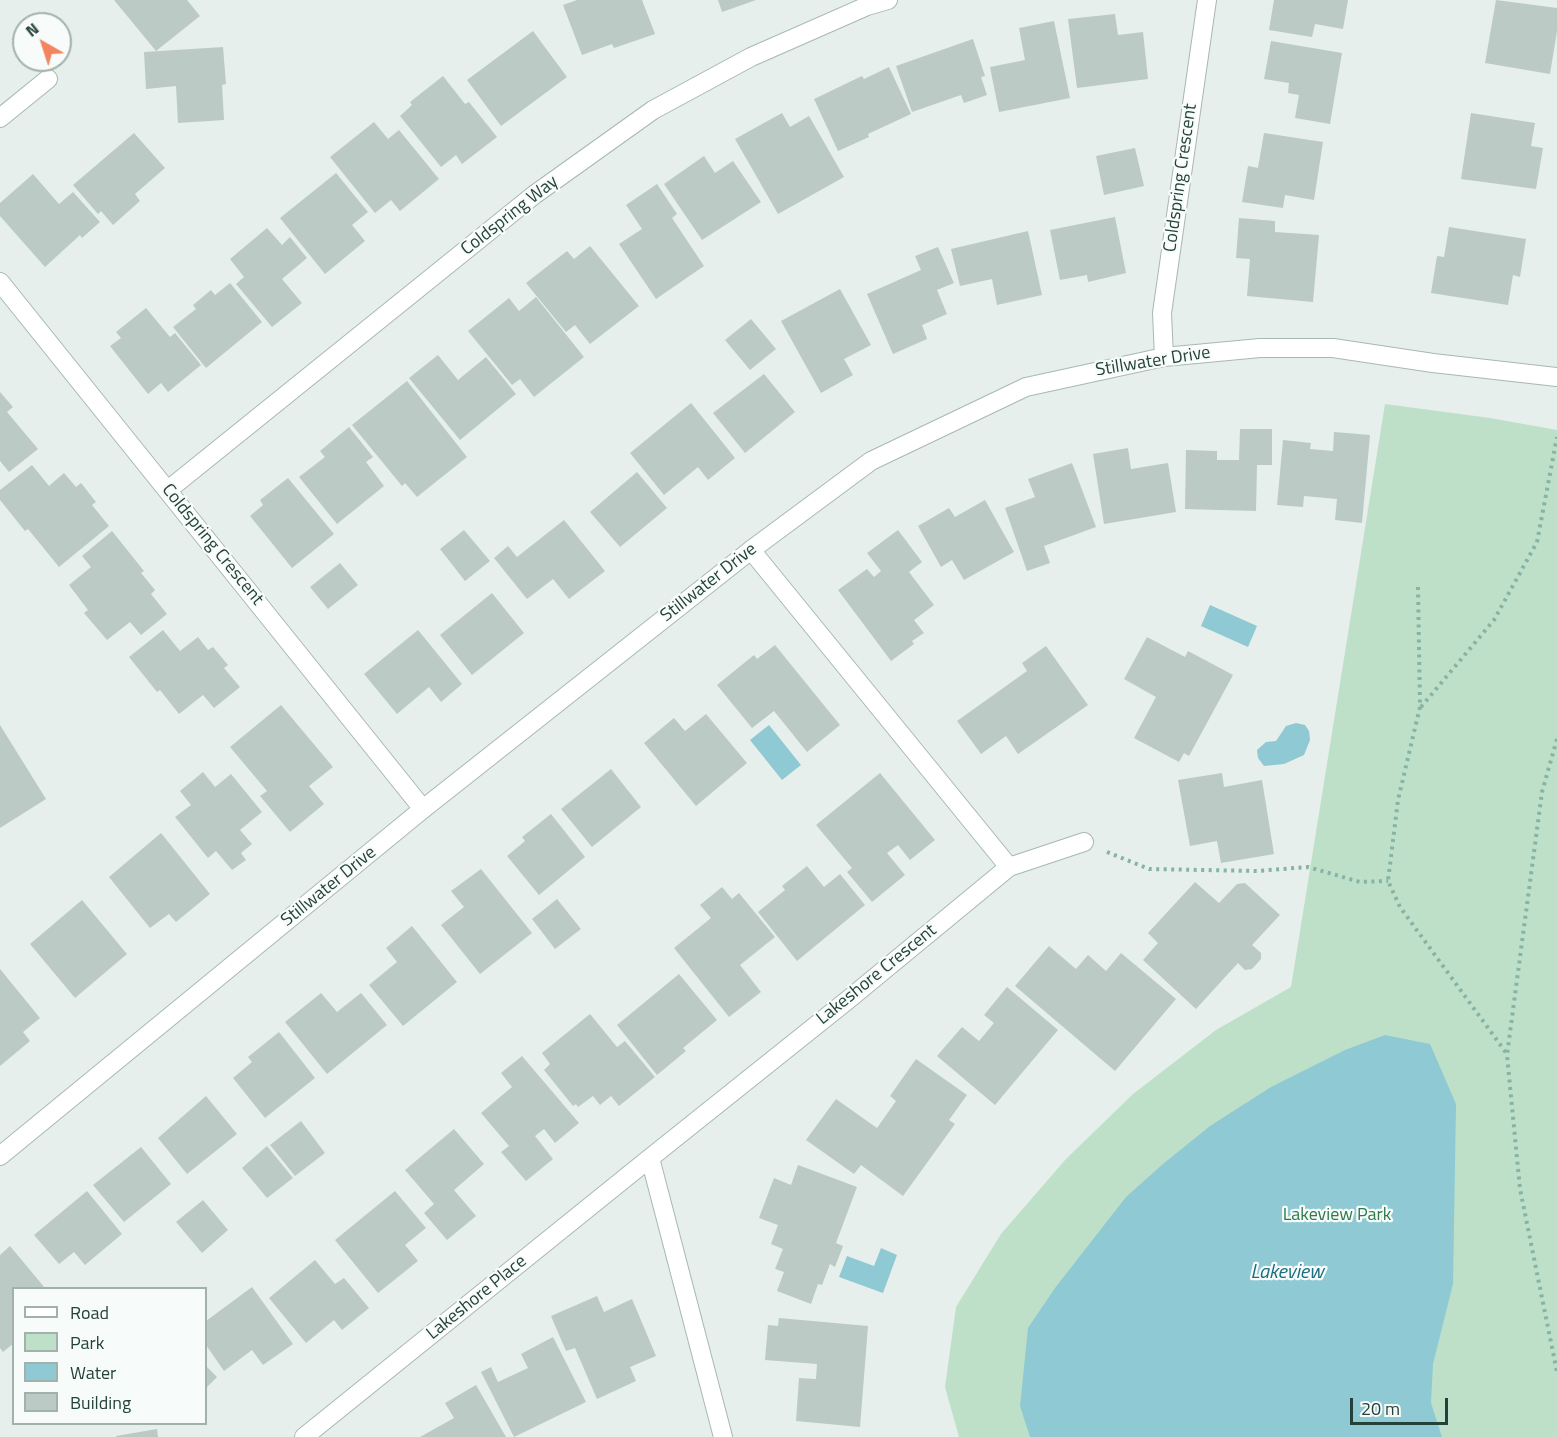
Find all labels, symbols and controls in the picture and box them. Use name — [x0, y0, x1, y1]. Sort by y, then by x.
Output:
north arrow — [12, 12, 72, 72]
text: N — [20, 17, 44, 42]
street label: Coldspring Crescent — [1160, 102, 1202, 254]
street label: Coldspring Way — [457, 171, 563, 261]
street label: Stillwater Drive — [1094, 342, 1212, 382]
street label: Coldspring Crescent — [157, 480, 267, 610]
street label: Stillwater Drive — [657, 539, 761, 627]
street label: Stillwater Drive — [277, 842, 381, 932]
street label: Lakeshore Crescent — [813, 920, 941, 1030]
park label: Lakeview Park — [1283, 1205, 1391, 1227]
street label: Lakeshore Place — [423, 1251, 531, 1345]
water label: Lakeview — [1250, 1261, 1324, 1285]
legend — [12, 1287, 207, 1425]
text: Road — [70, 1299, 109, 1326]
text: Park — [70, 1329, 104, 1356]
text: Water — [70, 1359, 116, 1386]
scale bar — [1353, 1386, 1450, 1424]
text: Building — [70, 1389, 131, 1416]
text: 20 m — [1361, 1395, 1400, 1422]

